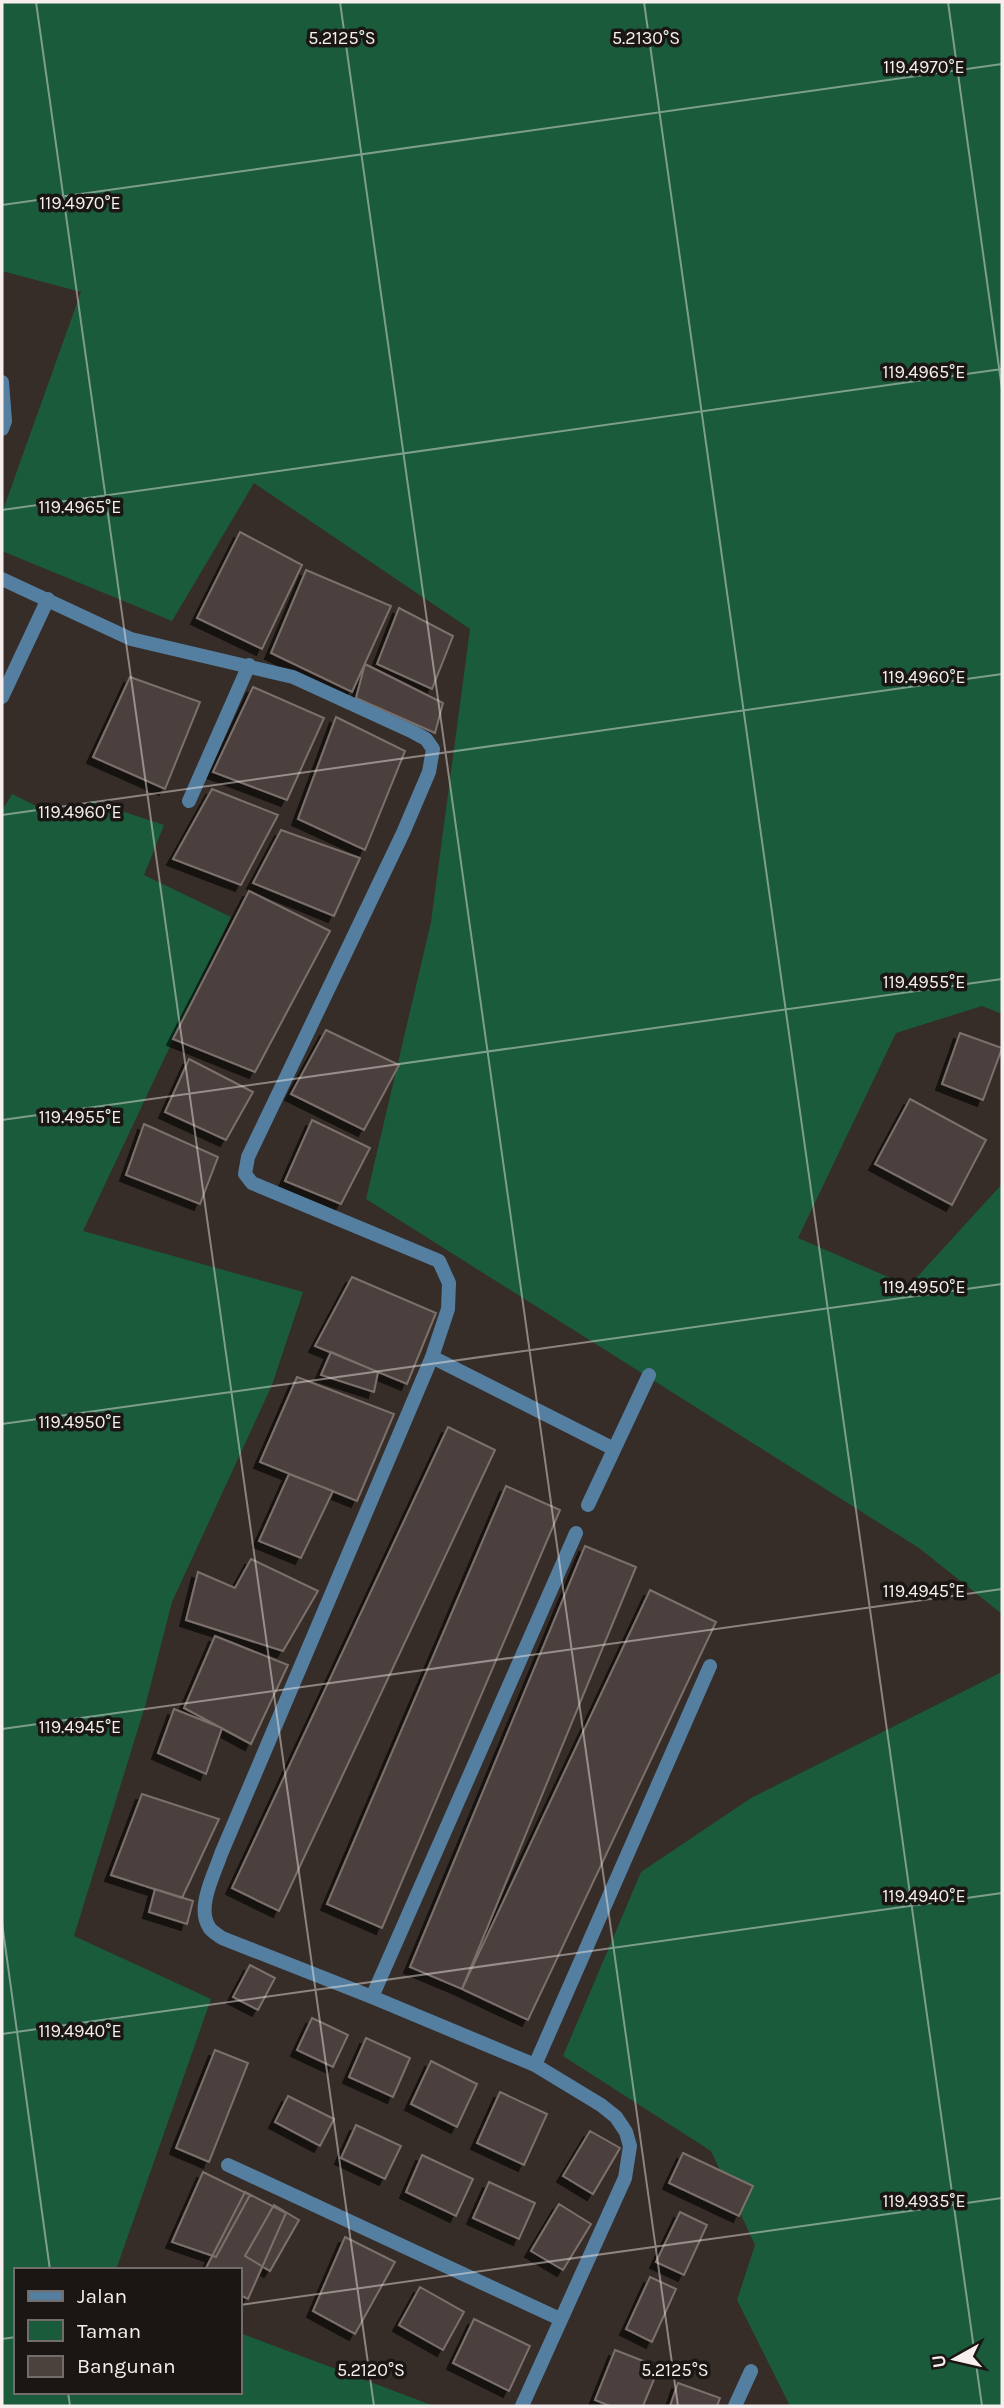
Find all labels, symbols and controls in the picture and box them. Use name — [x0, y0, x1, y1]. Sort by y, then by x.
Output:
text: 5.2125°S — [308, 27, 376, 49]
text: 5.2130°S — [612, 27, 680, 49]
text: 119.4970°E — [883, 56, 965, 78]
text: 119.4970°E — [39, 192, 121, 214]
text: 119.4965°E — [883, 361, 965, 383]
text: 119.4965°E — [39, 496, 121, 518]
text: 119.4960°E — [882, 666, 966, 688]
text: 119.4960°E — [38, 801, 122, 823]
text: 119.4955°E — [883, 971, 965, 993]
text: 119.4955°E — [39, 1106, 121, 1128]
text: 119.4950°E — [882, 1276, 966, 1298]
text: 119.4950°E — [38, 1411, 122, 1433]
text: 119.4945°E — [883, 1580, 965, 1602]
text: 119.4945°E — [39, 1716, 121, 1738]
text: 119.4940°E — [882, 1885, 966, 1907]
text: 119.4940°E — [38, 2020, 122, 2042]
text: 119.4935°E — [882, 2190, 966, 2212]
legend — [14, 2268, 242, 2394]
text: Jalan — [77, 2284, 127, 2308]
text: Taman — [77, 2319, 141, 2343]
north arrow — [920, 2324, 990, 2394]
text: U — [927, 2353, 951, 2369]
text: Bangunan — [77, 2354, 176, 2378]
text: 5.2120°S — [337, 2359, 405, 2381]
text: 5.2125°S — [641, 2359, 709, 2381]

